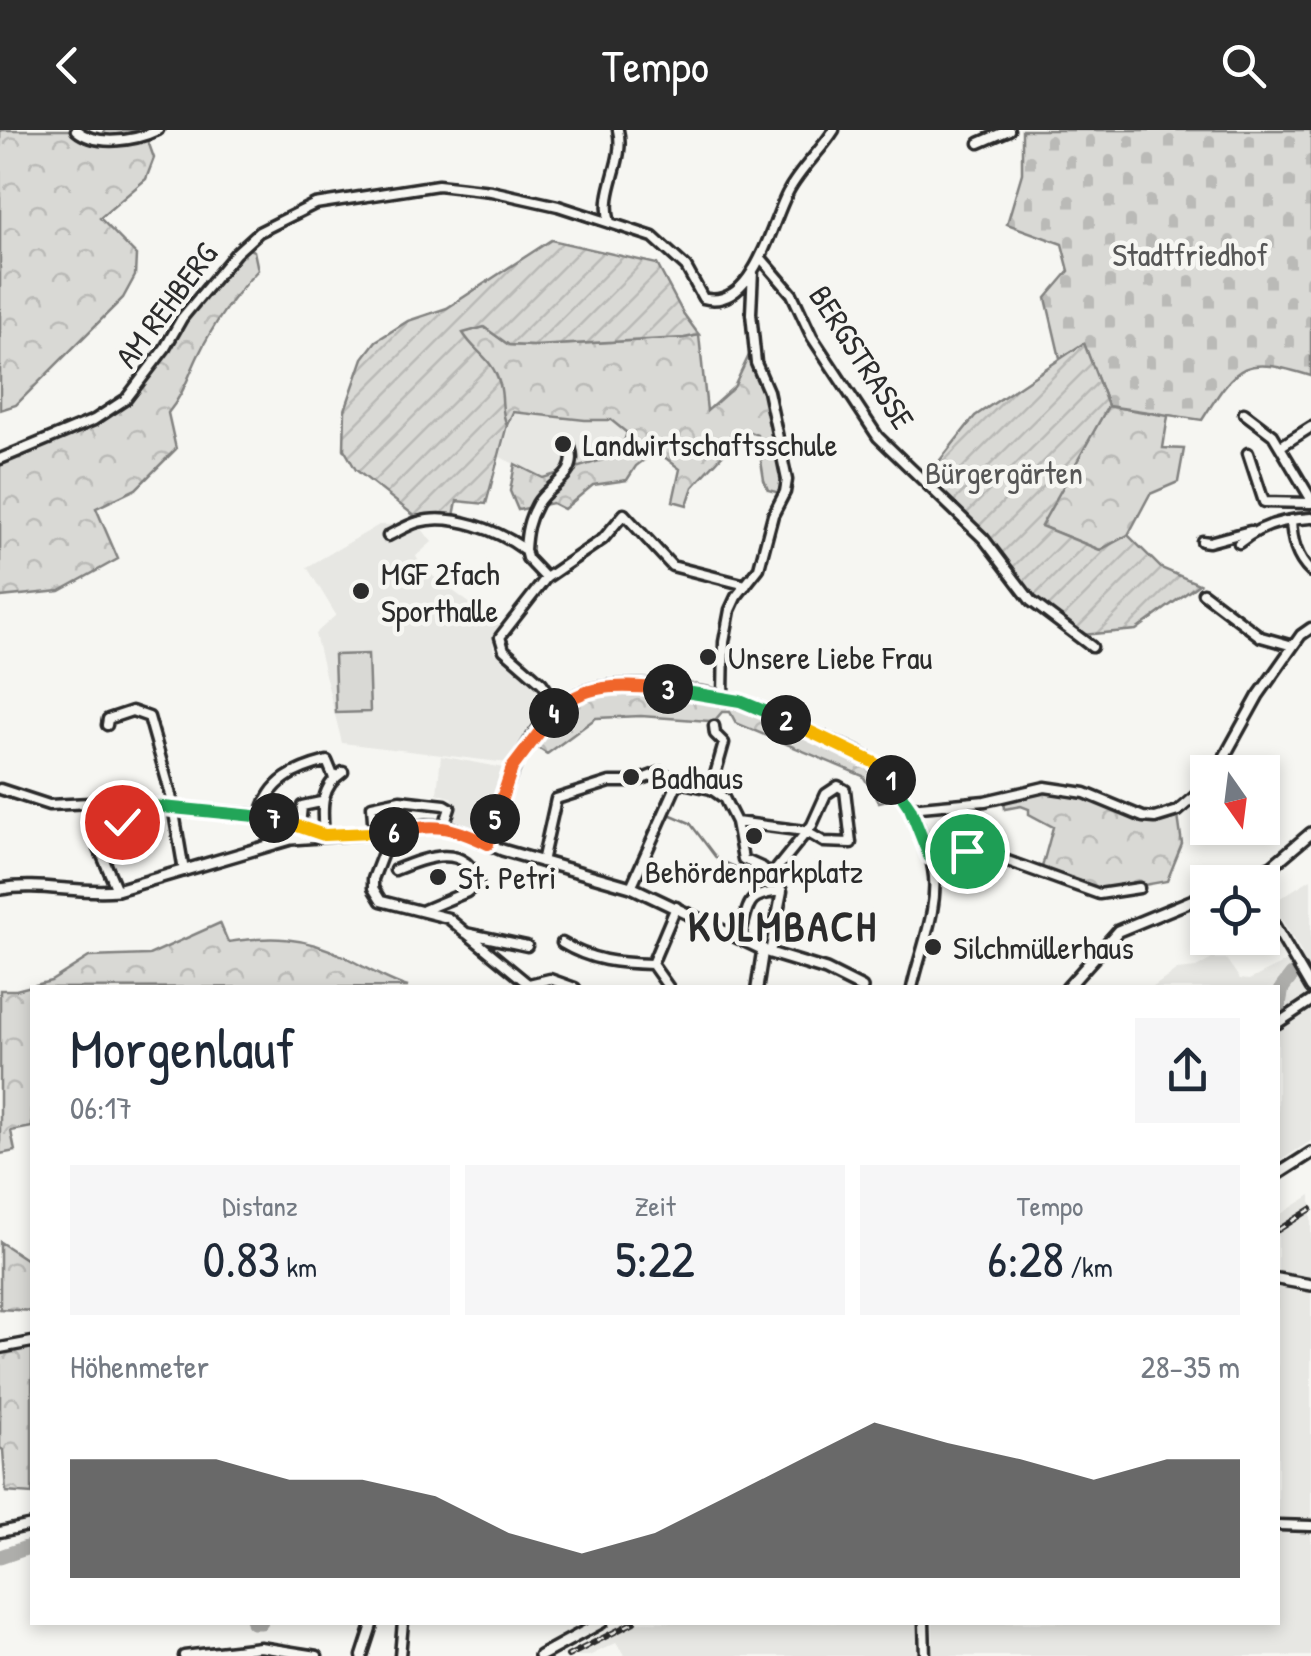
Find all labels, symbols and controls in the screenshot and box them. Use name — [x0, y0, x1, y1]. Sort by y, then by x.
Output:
text: Tempo — [602, 35, 709, 96]
icon: back — [40, 38, 95, 93]
icon: search — [1216, 38, 1271, 93]
street label: AM REHBERG — [105, 233, 227, 376]
park label: Stadtfriedhof — [1112, 233, 1268, 276]
street label: BERGSTRASSE — [799, 277, 925, 437]
place label: Landwirtschaftsschule — [583, 423, 838, 466]
marker: Landwirtschaftsschule — [552, 433, 574, 455]
park label: Bürgergärten — [925, 451, 1083, 494]
place label: MGF 2fach Sporthalle — [381, 552, 500, 632]
marker: MGF 2fach Sporthalle — [350, 580, 372, 602]
place label: Unsere Liebe Frau — [728, 636, 932, 679]
marker: Unsere Liebe Frau — [697, 646, 719, 668]
pin: 3 — [643, 664, 693, 714]
text: 3 — [662, 670, 674, 708]
pin: 4 — [529, 688, 579, 738]
text: 4 — [549, 694, 559, 732]
pin: 2 — [761, 695, 811, 745]
text: 2 — [779, 701, 793, 739]
pin: 1 — [866, 755, 916, 805]
north arrow — [1190, 755, 1280, 845]
map controls — [1190, 755, 1280, 955]
place label: Badhaus — [651, 756, 743, 799]
text: 1 — [886, 761, 896, 799]
marker: Badhaus — [620, 766, 642, 788]
pin — [80, 780, 165, 865]
pin: 7 — [249, 793, 299, 843]
pin: 5 — [470, 794, 520, 844]
icon: check — [95, 795, 150, 850]
text: 7 — [267, 799, 281, 837]
text: 5 — [489, 800, 501, 838]
pin: 6 — [369, 807, 419, 857]
pin — [925, 809, 1010, 894]
text: 6 — [388, 813, 400, 851]
icon: arrive — [940, 824, 995, 879]
marker: Behördenparkplatz — [743, 825, 765, 847]
place label: Behördenparkplatz — [645, 850, 863, 893]
place label: St. Petri — [458, 856, 557, 899]
button: locate — [1190, 865, 1280, 955]
marker: St. Petri — [427, 866, 449, 888]
district label: KULMBACH — [688, 897, 878, 954]
place label: Silchmüllerhaus — [953, 926, 1134, 969]
marker: Silchmüllerhaus — [922, 936, 944, 958]
text: Morgenlauf — [70, 1011, 295, 1085]
button: share — [1135, 1018, 1240, 1123]
text: 06:17 — [70, 1086, 132, 1129]
text: Distanz — [222, 1187, 298, 1225]
text: Zeit — [634, 1187, 676, 1225]
text: Tempo — [1017, 1187, 1083, 1225]
text: 0.83 — [203, 1225, 280, 1293]
text: 5:22 — [615, 1225, 695, 1293]
text: 6:28 — [987, 1225, 1064, 1293]
text: km — [280, 1248, 317, 1286]
text: /km — [1064, 1248, 1113, 1286]
text: Höhenmeter — [70, 1345, 209, 1388]
text: 28–35 m — [1141, 1345, 1240, 1388]

